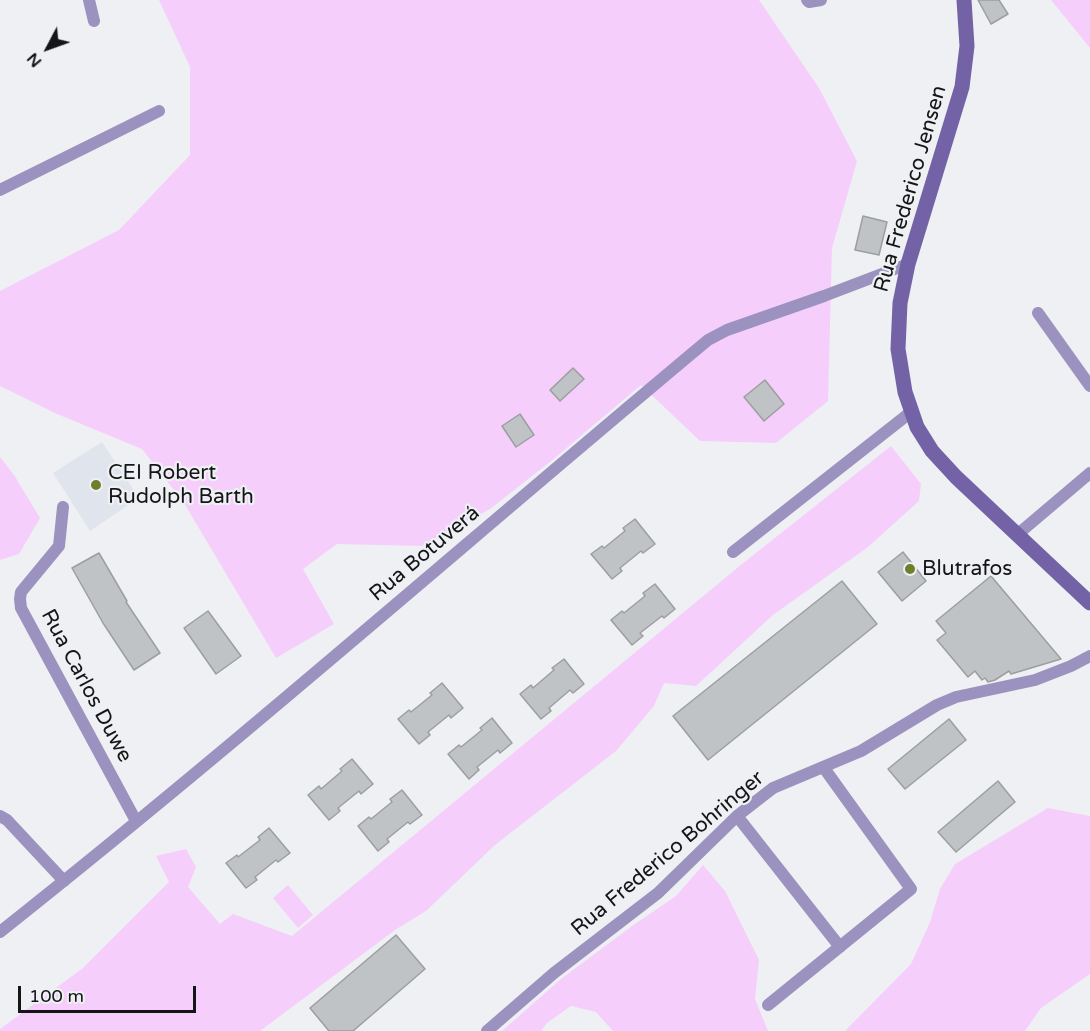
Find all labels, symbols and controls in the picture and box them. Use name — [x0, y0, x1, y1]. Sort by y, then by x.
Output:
north arrow — [18, 18, 78, 78]
text: N — [23, 48, 46, 71]
street label: Rua Frederico Jensen — [869, 83, 953, 295]
place label: CEI Robert Rudolph Barth — [108, 460, 254, 510]
marker: CEI Robert Rudolph Barth — [89, 478, 103, 492]
street label: Rua Botuverá — [365, 501, 485, 607]
place label: Blutrafos — [922, 556, 1012, 582]
marker: Blutrafos — [903, 562, 917, 576]
street label: Rua Carlos Duwe — [35, 605, 137, 767]
street label: Rua Frederico Bohringer — [567, 766, 769, 942]
scale bar — [21, 974, 200, 1012]
text: 100 m — [29, 985, 84, 1007]

